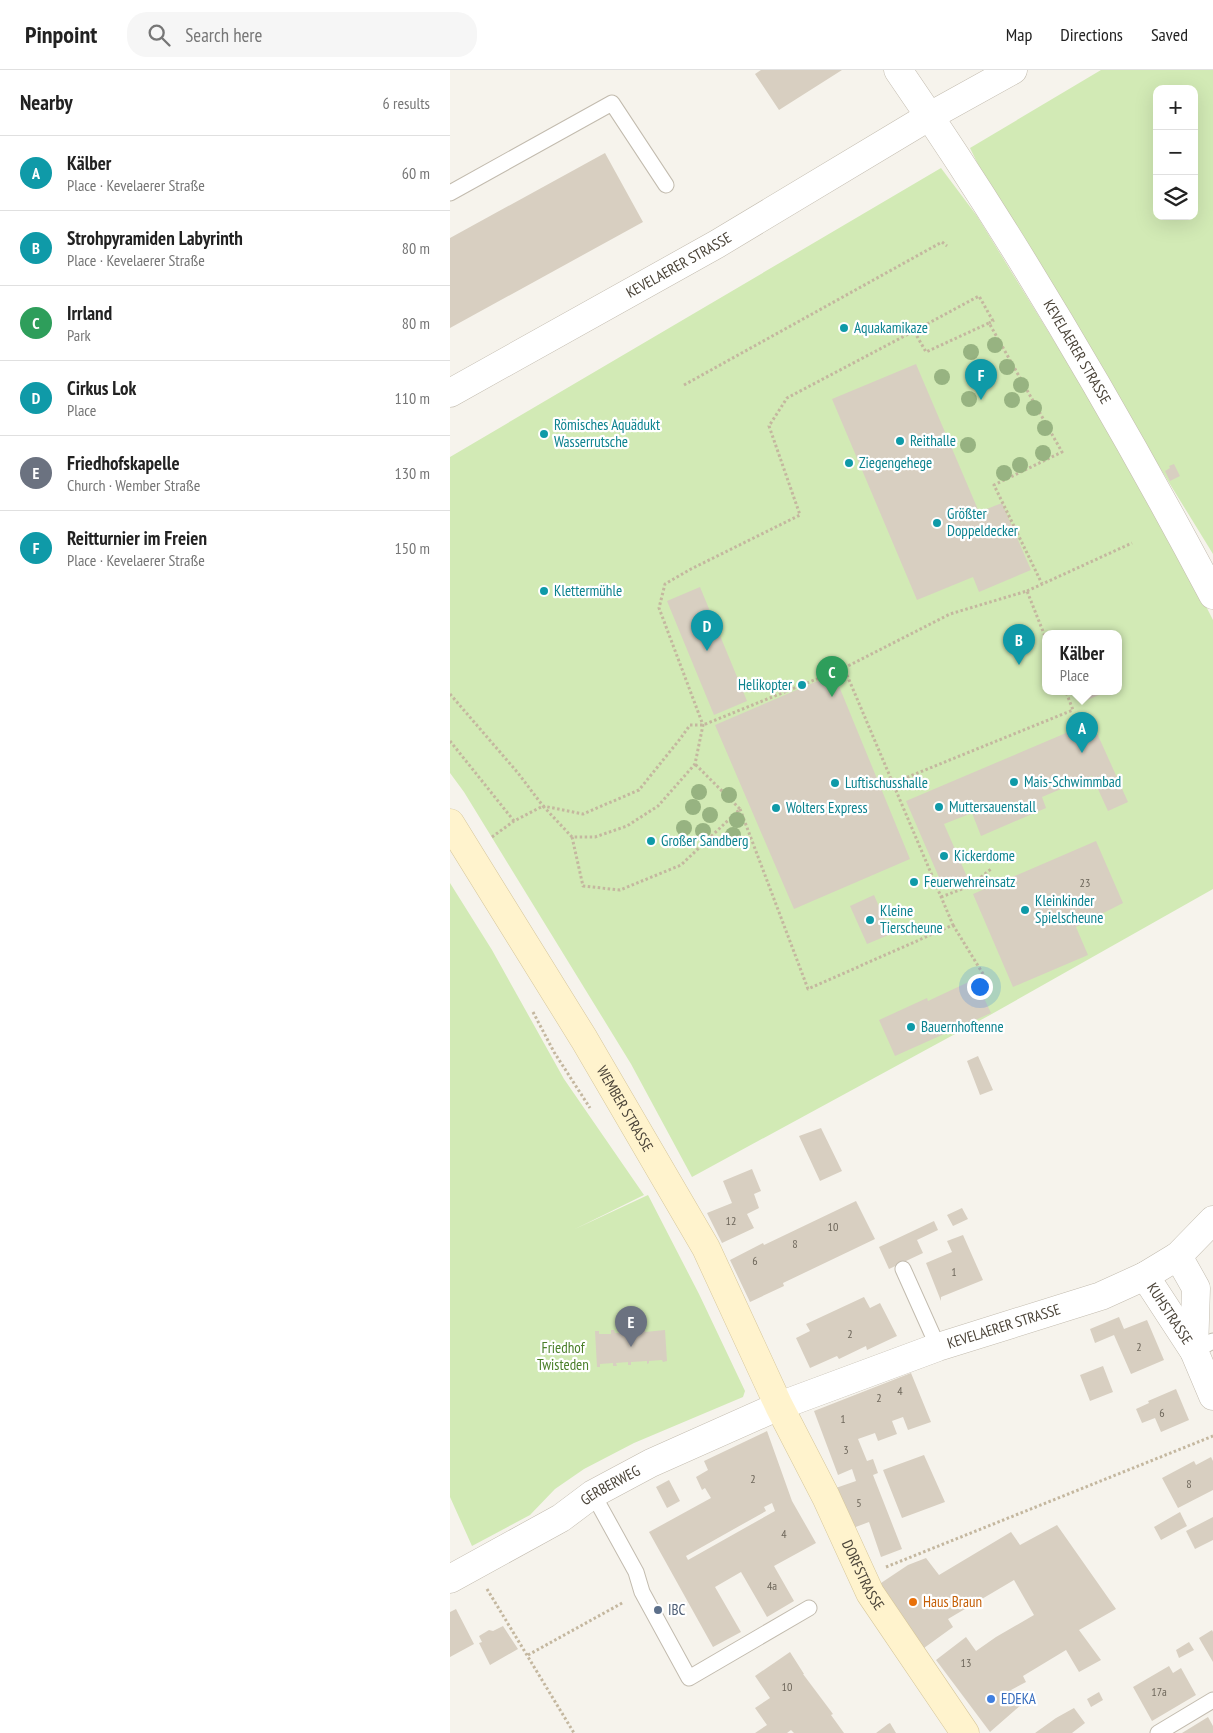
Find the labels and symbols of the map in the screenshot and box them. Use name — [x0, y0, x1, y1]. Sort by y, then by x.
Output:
street label: KEVELAERER STRASSE — [623, 228, 734, 302]
street label: KEVELAERER STRASSE — [1039, 296, 1116, 407]
place label: Aquakamikaze — [854, 318, 928, 337]
marker: Aquakamikaze — [838, 322, 850, 334]
pin: F — [965, 359, 997, 400]
place label: Römisches Aquädukt Wasserrutsche — [554, 415, 660, 451]
marker: Römisches Aquädukt Wasserrutsche — [538, 428, 550, 440]
place label: Reithalle — [910, 431, 956, 450]
marker: Reithalle — [894, 435, 906, 447]
place label: Ziegengehege — [859, 453, 932, 472]
marker: Ziegengehege — [843, 457, 855, 469]
place label: Größter Doppeldecker — [947, 504, 1019, 540]
marker: Größter Doppeldecker — [931, 517, 943, 529]
place label: Klettermühle — [554, 581, 622, 600]
marker: Klettermühle — [538, 585, 550, 597]
pin: D — [691, 610, 723, 651]
pin: B — [1003, 624, 1035, 665]
pin: C — [816, 656, 848, 697]
place label: Helikopter — [738, 675, 793, 694]
marker: Helikopter — [796, 679, 808, 691]
pin: A — [1066, 712, 1098, 753]
place label: Mais-Schwimmbad — [1024, 772, 1121, 791]
place label: Luftischusshalle — [845, 773, 928, 792]
marker: Mais-Schwimmbad — [1008, 776, 1020, 788]
marker: Luftischusshalle — [829, 777, 841, 789]
place label: Muttersauenstall — [949, 797, 1037, 816]
place label: Wolters Express — [786, 798, 868, 817]
marker: Muttersauenstall — [933, 801, 945, 813]
marker: Wolters Express — [770, 802, 782, 814]
place label: Großer Sandberg — [661, 831, 749, 850]
marker: Großer Sandberg — [645, 835, 657, 847]
place label: Kickerdome — [954, 846, 1015, 865]
marker: Kickerdome — [938, 850, 950, 862]
place label: Feuerwehreinsatz — [924, 872, 1015, 891]
house number: 23 — [1080, 875, 1090, 890]
marker: Feuerwehreinsatz — [908, 876, 920, 888]
place label: Kleinkinder Spielscheune — [1035, 891, 1103, 927]
place label: Kleine Tierscheune — [880, 901, 943, 937]
marker: Kleinkinder Spielscheune — [1019, 904, 1031, 916]
marker: Kleine Tierscheune — [864, 914, 876, 926]
your location — [967, 974, 993, 1000]
place label: Bauernhoftenne — [921, 1017, 1004, 1036]
marker: Bauernhoftenne — [905, 1021, 917, 1033]
street label: WEMBER STRASSE — [593, 1062, 658, 1155]
house number: 12 — [726, 1213, 736, 1228]
house number: 10 — [828, 1219, 838, 1234]
house number: 8 — [792, 1236, 798, 1251]
house number: 6 — [752, 1253, 758, 1268]
house number: 1 — [951, 1264, 957, 1279]
street label: KUHSTRASSE — [1143, 1279, 1197, 1348]
street label: KEVELAERER STRASSE — [945, 1299, 1062, 1353]
pin: E — [615, 1306, 647, 1347]
house number: 2 — [847, 1326, 853, 1341]
park label: Friedhof Twisteden — [537, 1338, 589, 1374]
house number: 2 — [1136, 1339, 1142, 1354]
house number: 4 — [897, 1383, 903, 1398]
house number: 2 — [876, 1390, 882, 1405]
house number: 6 — [1159, 1405, 1165, 1420]
house number: 1 — [840, 1411, 846, 1426]
house number: 3 — [843, 1442, 849, 1457]
street label: GERBERWEG — [576, 1461, 643, 1509]
house number: 2 — [750, 1471, 756, 1486]
house number: 8 — [1186, 1476, 1192, 1491]
house number: 5 — [856, 1495, 862, 1510]
house number: 4 — [781, 1526, 787, 1541]
street label: DORFSTRASSE — [838, 1537, 889, 1614]
house number: 4a — [767, 1578, 777, 1593]
place label: Haus Braun — [923, 1592, 982, 1611]
marker: Haus Braun — [907, 1596, 919, 1608]
place label: IBC — [668, 1600, 686, 1619]
marker: IBC — [652, 1604, 664, 1616]
house number: 13 — [961, 1655, 971, 1670]
house number: 10 — [782, 1679, 792, 1694]
house number: 17a — [1151, 1684, 1167, 1699]
place label: EDEKA — [1001, 1689, 1037, 1708]
marker: EDEKA — [985, 1693, 997, 1705]

